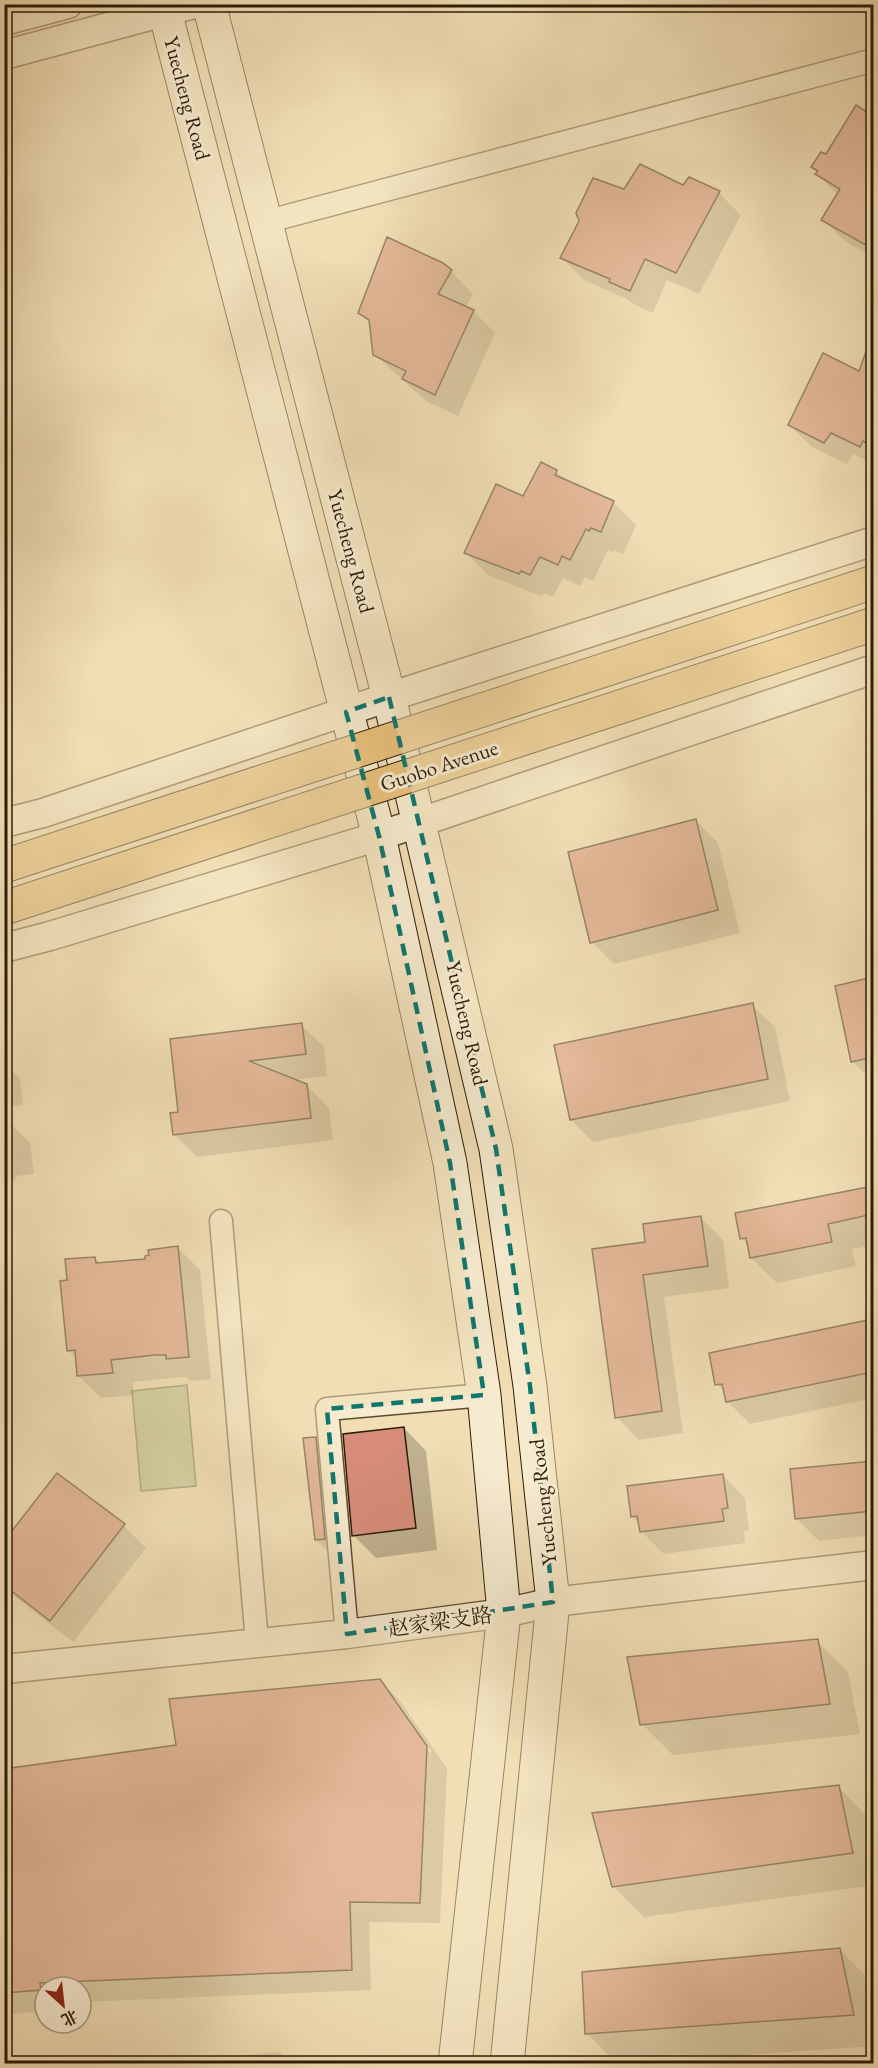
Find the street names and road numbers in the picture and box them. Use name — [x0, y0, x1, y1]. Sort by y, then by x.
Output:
street label: Yuecheng Road — [158, 33, 217, 163]
street label: Yuecheng Road — [322, 486, 381, 616]
street label: Guobo Avenue — [376, 734, 501, 797]
street label: Yuecheng Road — [440, 958, 495, 1088]
street label: Yuecheng Road — [522, 1437, 563, 1567]
street label: 赵家梁支路 — [386, 1601, 494, 1642]

